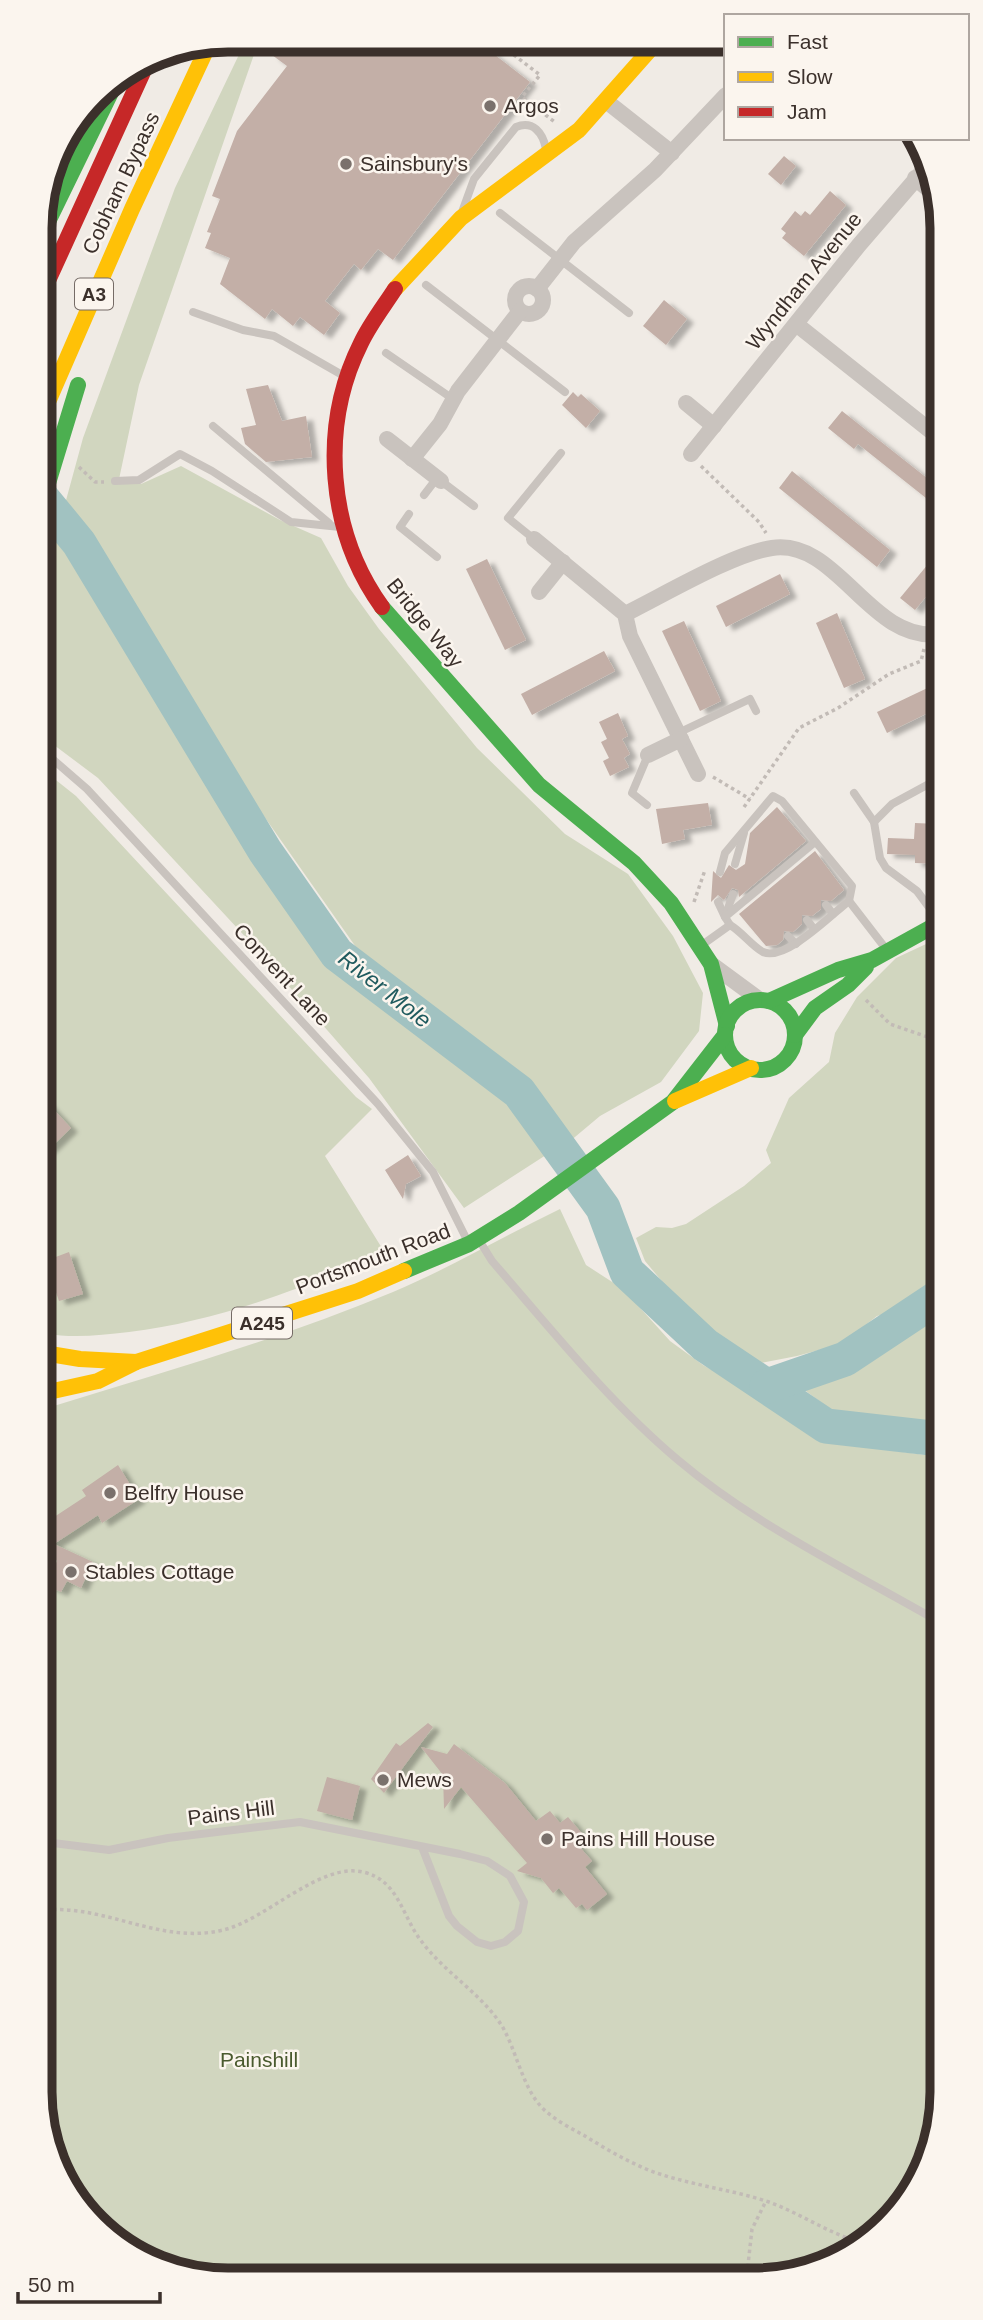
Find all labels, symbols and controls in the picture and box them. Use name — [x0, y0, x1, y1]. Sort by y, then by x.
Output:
legend — [724, 14, 969, 140]
text: Fast — [787, 30, 828, 53]
text: Slow — [787, 65, 833, 88]
place label: Argos — [504, 94, 559, 117]
marker: Argos — [482, 98, 498, 114]
text: Jam — [787, 100, 827, 123]
street label: Cobham Bypass — [78, 108, 164, 257]
place label: Sainsbury's — [360, 152, 468, 175]
marker: Sainsbury's — [338, 156, 354, 172]
street label: Wyndham Avenue — [741, 207, 866, 354]
road number: A3 — [75, 278, 113, 310]
street label: Bridge Way — [383, 574, 469, 672]
street label: Convent Lane — [229, 919, 335, 1030]
water label: River Mole — [334, 945, 436, 1033]
street label: Portsmouth Road — [292, 1219, 453, 1299]
road number: A245 — [232, 1308, 292, 1338]
place label: Belfry House — [124, 1481, 244, 1504]
marker: Belfry House — [102, 1485, 118, 1501]
place label: Stables Cottage — [85, 1560, 234, 1583]
marker: Stables Cottage — [63, 1564, 79, 1580]
place label: Mews — [397, 1768, 452, 1791]
marker: Mews — [375, 1772, 391, 1788]
street label: Pains Hill — [186, 1796, 276, 1829]
place label: Pains Hill House — [561, 1827, 715, 1850]
marker: Pains Hill House — [539, 1831, 555, 1847]
park label: Painshill — [220, 2048, 298, 2071]
scale bar — [18, 2260, 159, 2304]
text: 50 m — [28, 2273, 75, 2296]

